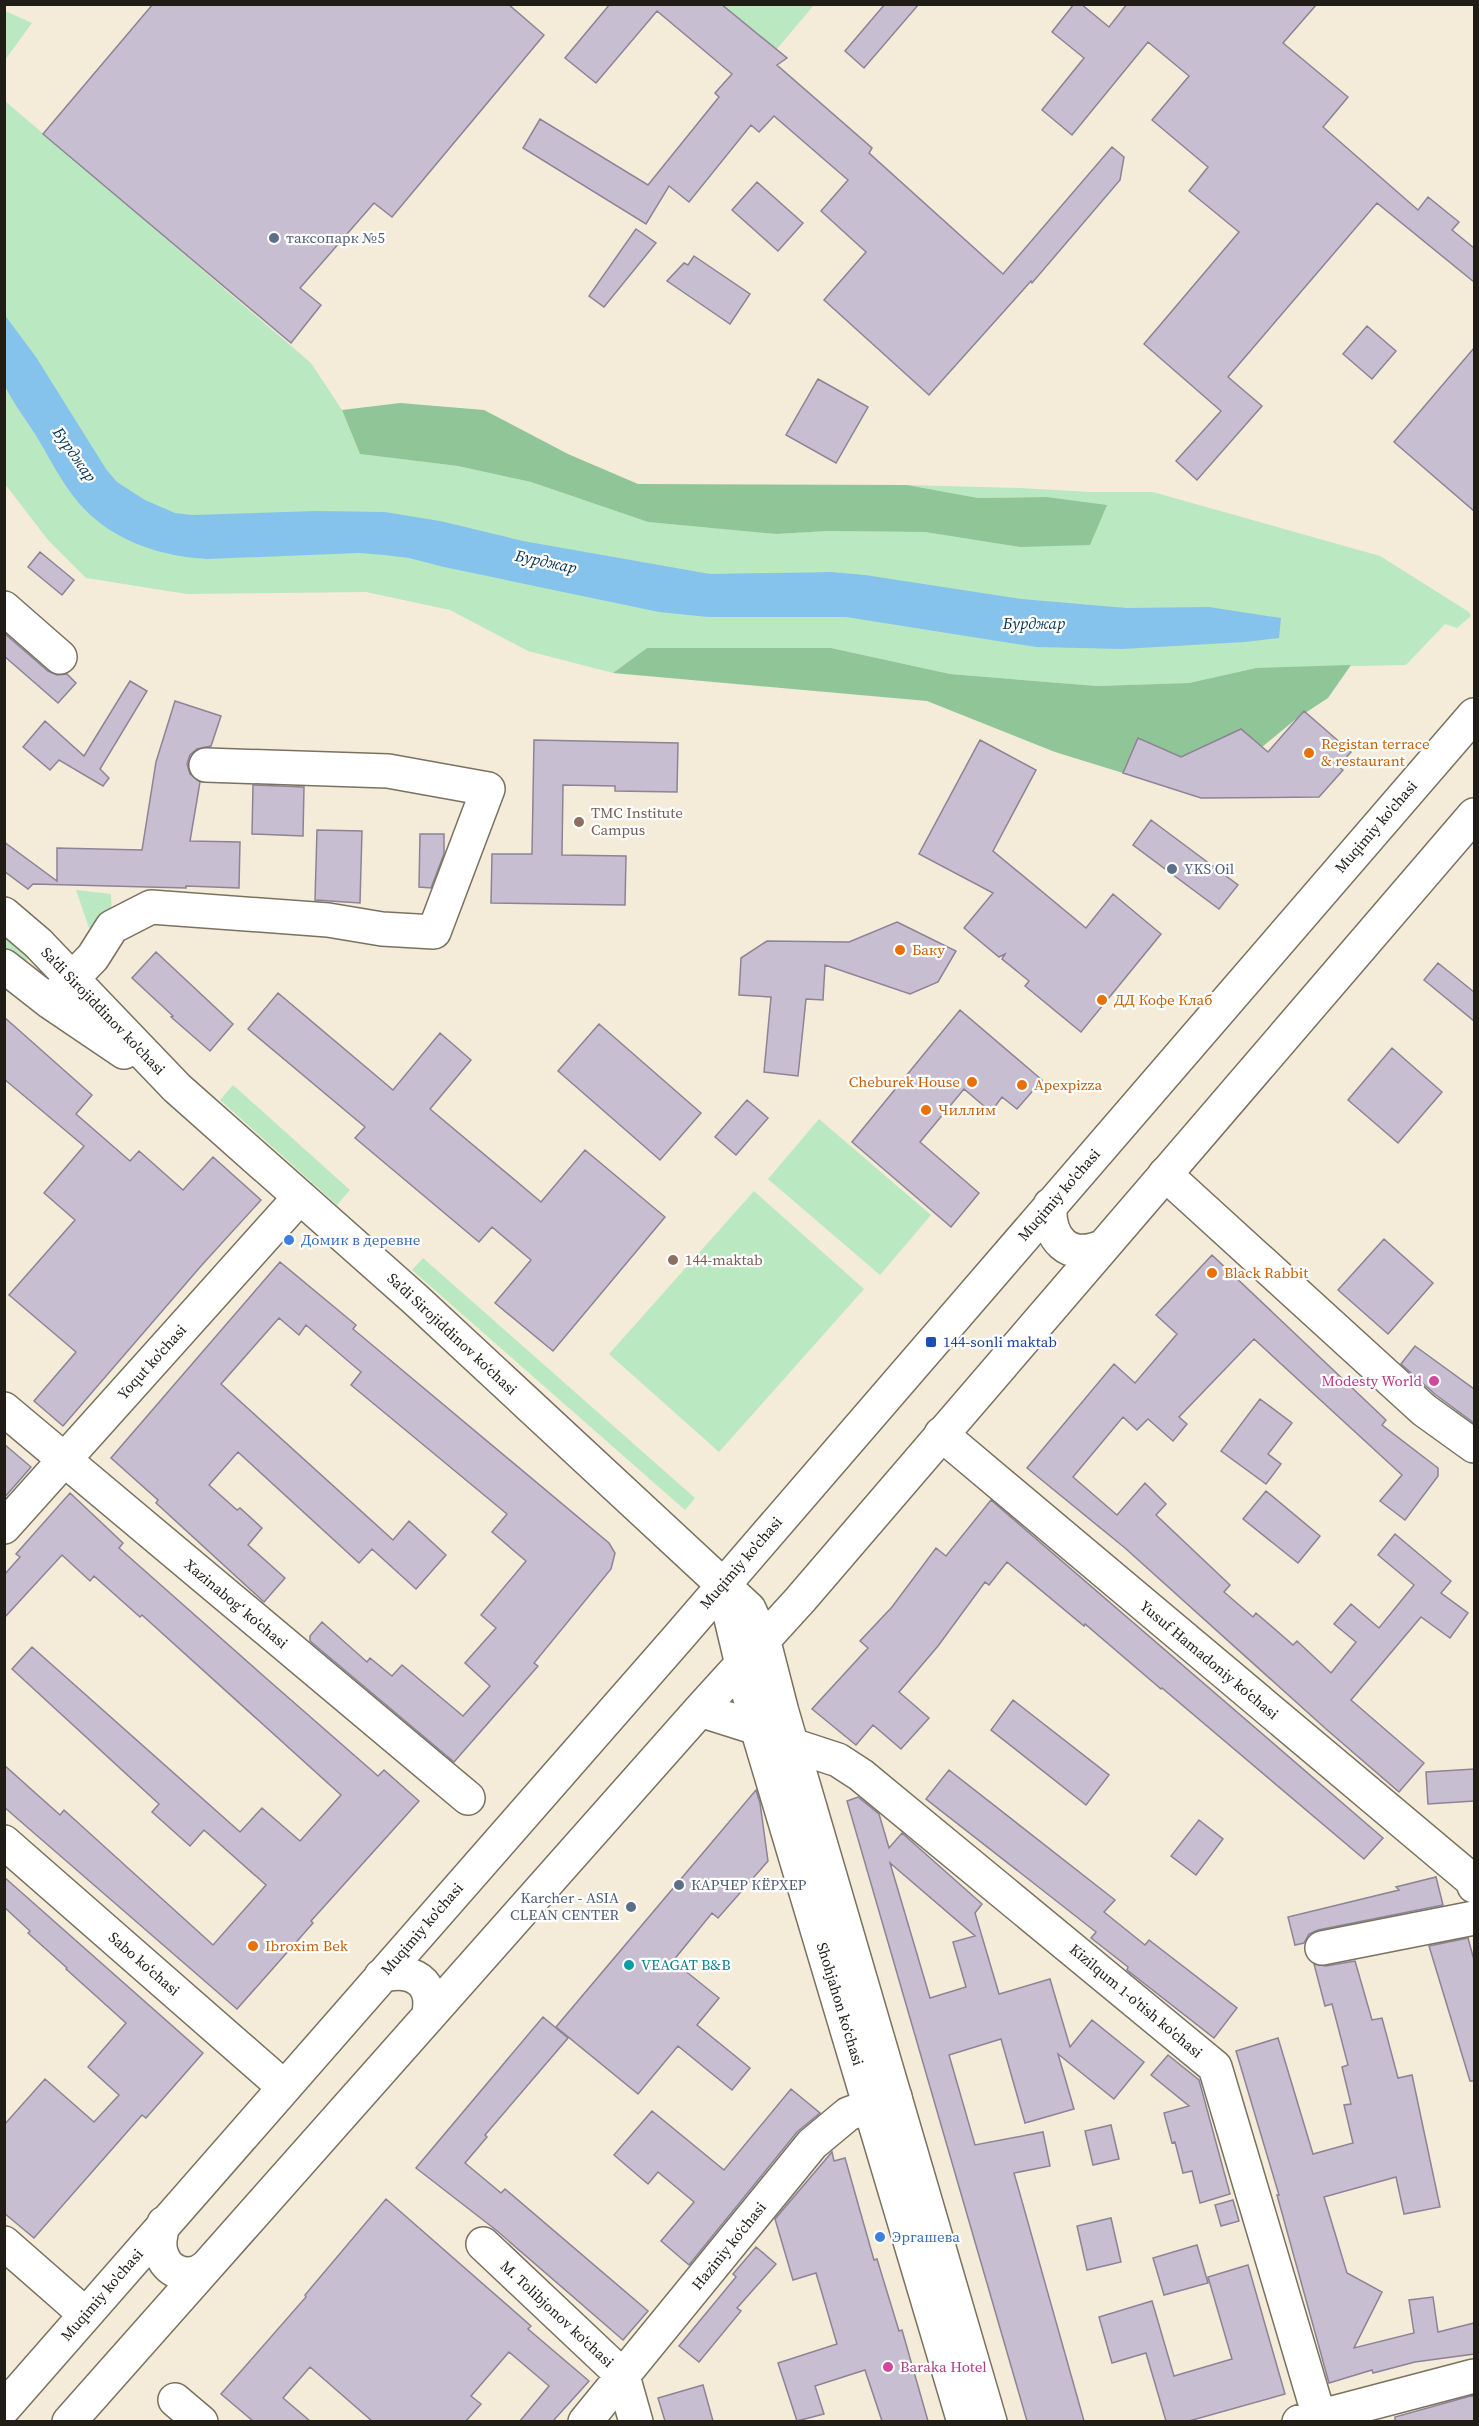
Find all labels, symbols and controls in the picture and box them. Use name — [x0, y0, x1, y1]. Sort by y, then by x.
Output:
place label: таксопарк №5 — [286, 227, 385, 248]
marker: таксопарк №5 — [267, 231, 281, 245]
water label: Бурджар — [48, 421, 102, 486]
water label: Бурджар — [512, 544, 579, 578]
water label: Бурджар — [1002, 612, 1065, 634]
place label: Registan terrace & restaurant — [1321, 733, 1430, 771]
marker: Registan terrace & restaurant — [1302, 746, 1316, 760]
street label: Muqimiy ko'chasi — [1330, 776, 1422, 877]
place label: TMC Institute Campus — [591, 802, 683, 840]
marker: TMC Institute Campus — [572, 815, 586, 829]
place label: YKS Oil — [1184, 858, 1235, 879]
marker: YKS Oil — [1165, 862, 1179, 876]
place label: Баку — [912, 939, 945, 960]
street label: Sa'di Sirojiddinov ko'chasi — [37, 942, 170, 1079]
marker: Баку — [893, 943, 907, 957]
place label: ДД Кофе Клаб — [1114, 989, 1212, 1010]
marker: ДД Кофе Клаб — [1095, 993, 1109, 1007]
place label: Cheburek House — [849, 1071, 960, 1092]
place label: Apexpizza — [1034, 1074, 1102, 1095]
marker: Cheburek House — [965, 1075, 979, 1089]
marker: Apexpizza — [1015, 1078, 1029, 1092]
place label: Чиллим — [938, 1099, 996, 1120]
marker: Чиллим — [919, 1103, 933, 1117]
street label: Muqimiy ko'chasi — [1013, 1144, 1105, 1245]
place label: Домик в деревне — [301, 1229, 421, 1250]
marker: Домик в деревне — [282, 1233, 296, 1247]
place label: 144-maktab — [685, 1249, 763, 1270]
marker: 144-maktab — [666, 1253, 680, 1267]
place label: Black Rabbit — [1224, 1262, 1308, 1283]
marker: Black Rabbit — [1205, 1266, 1219, 1280]
street label: Saʼdi Sirojiddinov koʻchasi — [383, 1268, 522, 1400]
street label: Yoqut ko'chasi — [112, 1320, 191, 1404]
place label: 144-sonli maktab — [943, 1331, 1057, 1352]
marker: 144-sonli maktab — [924, 1335, 938, 1349]
place label: Modesty World — [1322, 1370, 1422, 1391]
marker: Modesty World — [1427, 1374, 1441, 1388]
street label: Muqimiy ko'chasi — [695, 1512, 787, 1613]
street label: Xazinabog‘ ko‘chasi — [180, 1554, 293, 1653]
street label: Yusuf Hamadoniy koʻchasi — [1136, 1595, 1283, 1724]
place label: КАРЧЕР КЁРХЕР — [691, 1874, 806, 1895]
street label: Muqimiy ko'chasi — [376, 1878, 468, 1979]
marker: КАРЧЕР КЁРХЕР — [672, 1878, 686, 1892]
place label: Karcher - ASIA CLEAN CENTER — [510, 1887, 619, 1925]
marker: Karcher - ASIA CLEAN CENTER — [624, 1900, 638, 1914]
street label: Sabo ko‘chasi — [104, 1927, 184, 2000]
place label: Ibroxim Bek — [265, 1935, 349, 1956]
marker: Ibroxim Bek — [246, 1939, 260, 1953]
street label: Kizilqum 1-o'tish ko'chasi — [1065, 1939, 1207, 2063]
street label: Shohjahon koʻchasi — [812, 1940, 869, 2068]
place label: VEAGAT B&B — [641, 1954, 731, 1975]
marker: VEAGAT B&B — [622, 1958, 636, 1972]
street label: Haziniy koʻchasi — [687, 2197, 771, 2294]
place label: Эргашева — [892, 2226, 960, 2247]
marker: Эргашева — [873, 2230, 887, 2244]
street label: Muqimiy ko'chasi — [56, 2244, 148, 2345]
street label: M. Tolibjonov koʻchasi — [496, 2255, 619, 2372]
place label: Baraka Hotel — [900, 2356, 987, 2377]
marker: Baraka Hotel — [881, 2360, 895, 2374]

